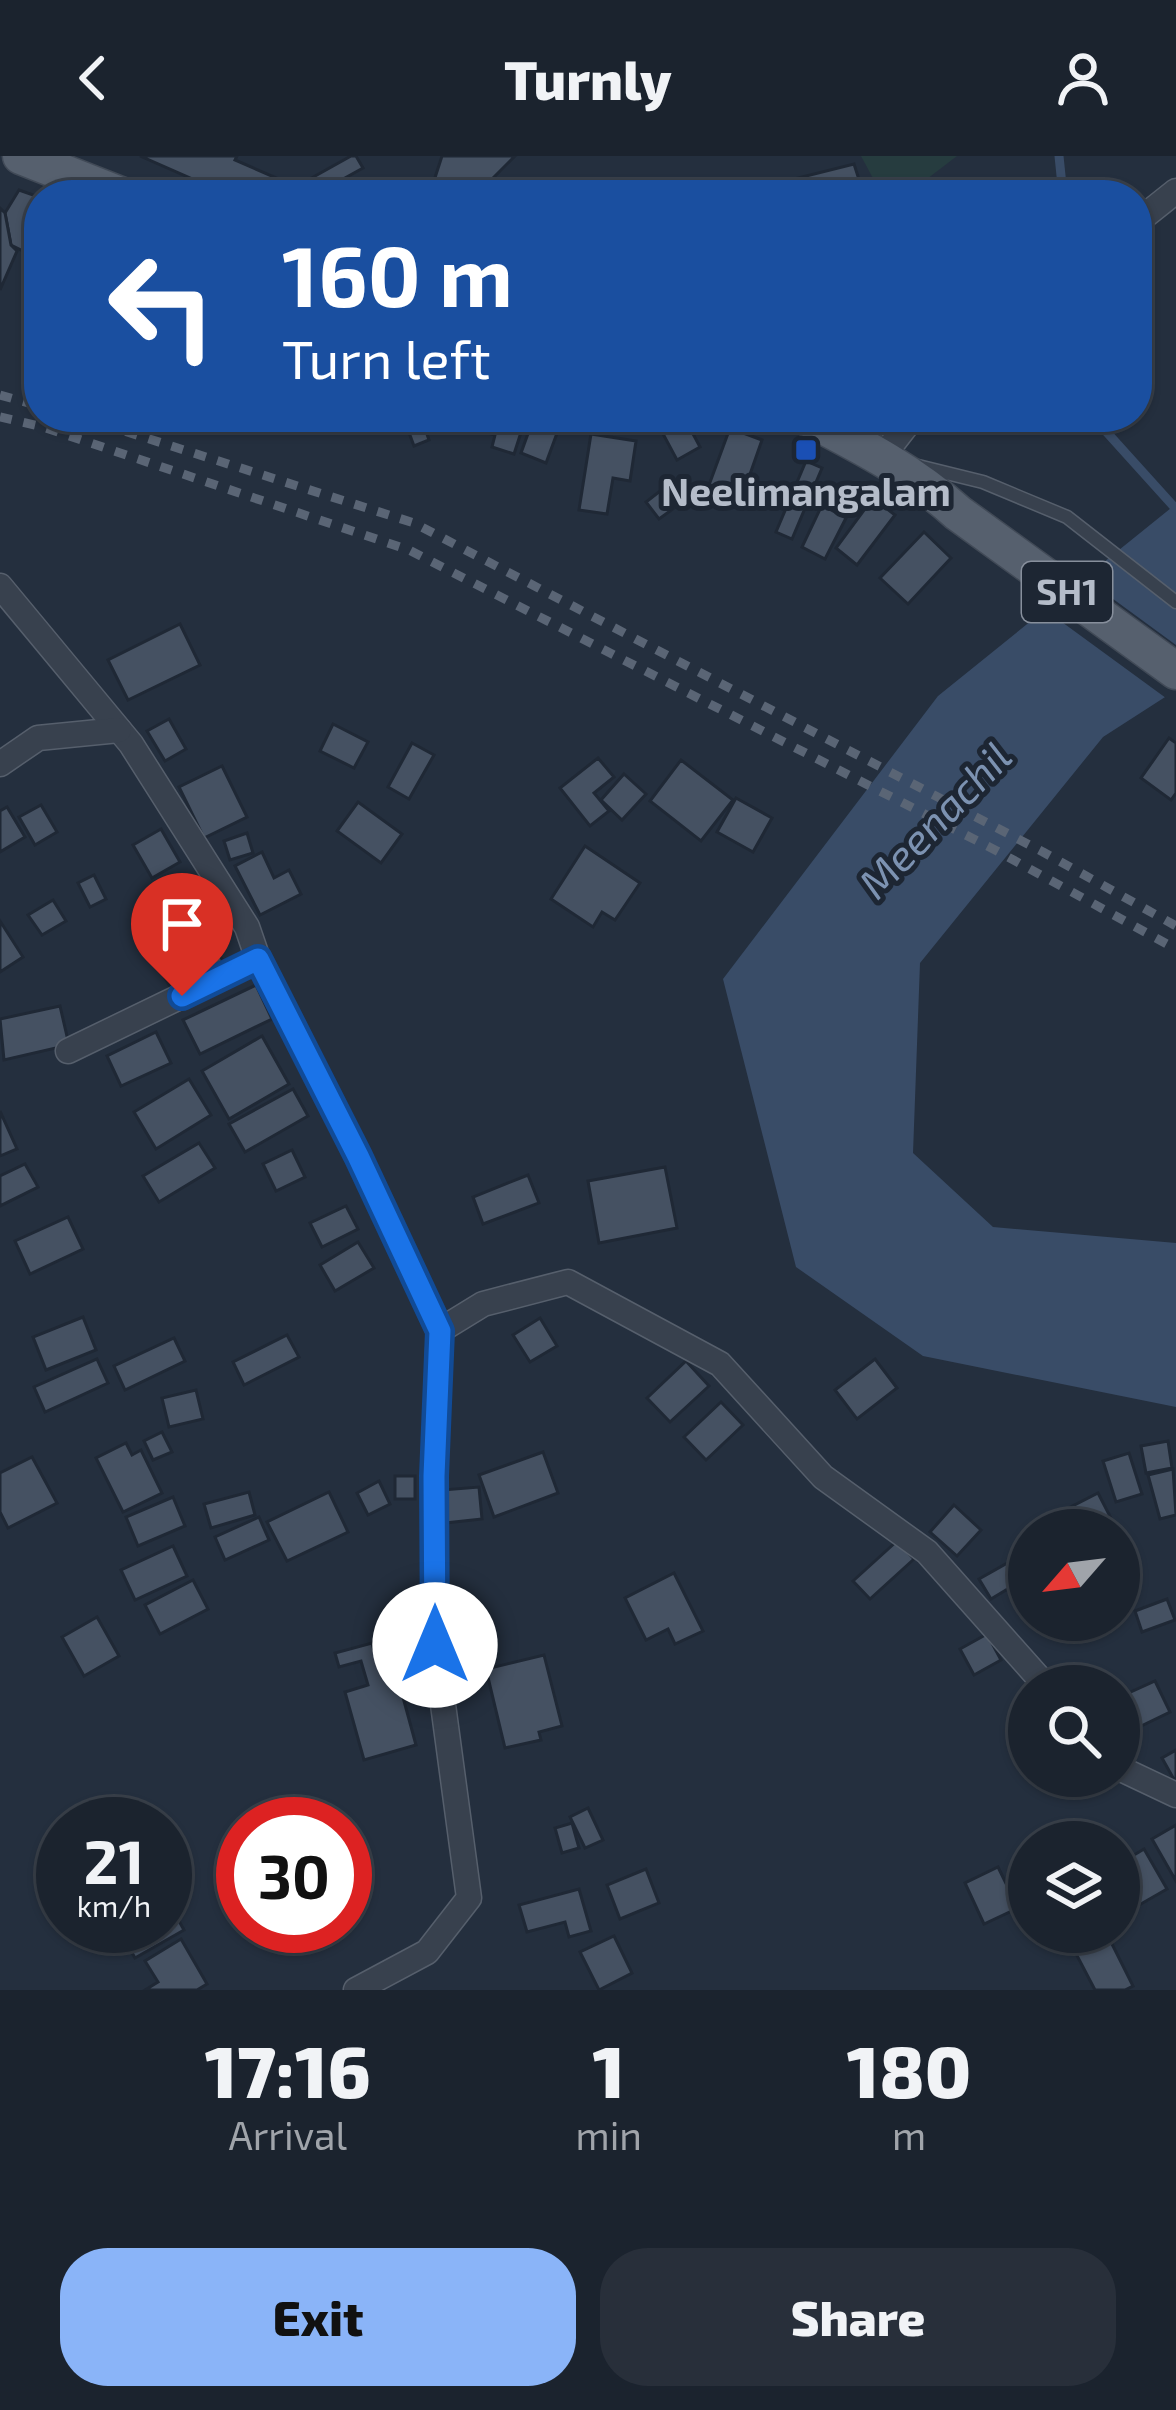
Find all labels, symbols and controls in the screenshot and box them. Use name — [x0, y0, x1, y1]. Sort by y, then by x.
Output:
icon: back — [60, 45, 126, 111]
icon: person — [1050, 45, 1116, 111]
text: Turnly — [504, 46, 672, 111]
text: 160 m — [282, 223, 513, 324]
icon: left — [84, 228, 240, 384]
text: Turn left — [282, 325, 491, 390]
marker: Neelimangalam — [793, 437, 819, 463]
place label: Neelimangalam — [661, 467, 951, 514]
road number: SH1 — [1022, 562, 1112, 622]
water label: Meenachil — [847, 730, 1020, 907]
pin — [131, 873, 233, 996]
icon: arrive — [149, 891, 215, 957]
north arrow — [1008, 1509, 1140, 1641]
map controls — [1008, 1509, 1140, 1953]
position arrow — [372, 1582, 498, 1708]
button: search — [1008, 1665, 1140, 1797]
speed limit sign: 30 — [216, 1797, 372, 1953]
button: layers — [1008, 1821, 1140, 1953]
text: 21 — [84, 1824, 144, 1896]
text: km/h — [77, 1887, 151, 1923]
text: 17:16 — [205, 2026, 371, 2112]
text: 1 — [593, 2026, 625, 2112]
text: 180 — [847, 2026, 971, 2112]
text: Arrival — [228, 2111, 347, 2158]
text: min — [576, 2111, 642, 2158]
text: m — [892, 2111, 926, 2158]
button: Exit — [60, 2248, 576, 2386]
button: Share — [600, 2248, 1116, 2386]

